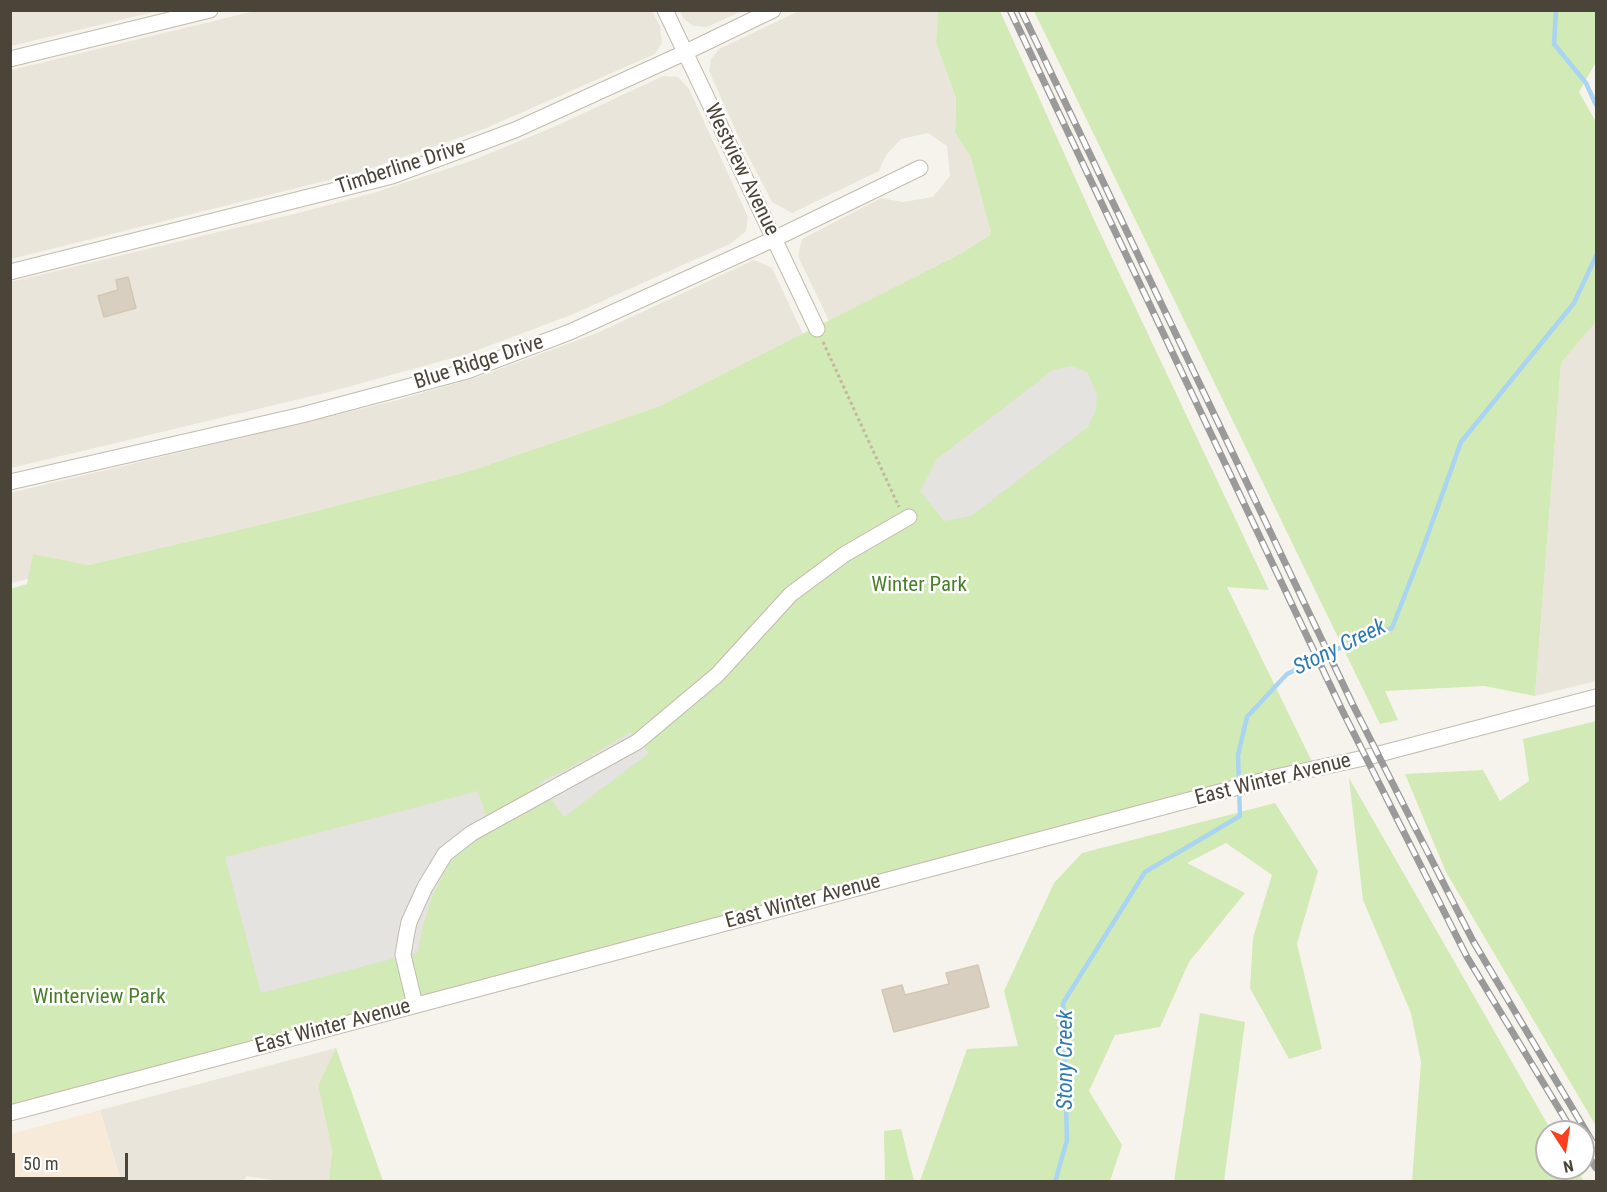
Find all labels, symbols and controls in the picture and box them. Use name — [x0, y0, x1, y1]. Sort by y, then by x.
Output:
street label: Westview Avenue — [698, 100, 784, 240]
street label: Timberline Drive — [333, 135, 469, 201]
street label: Blue Ridge Drive — [411, 330, 547, 396]
park label: Winter Park — [871, 573, 967, 599]
water label: Stony Creek — [1289, 614, 1391, 682]
street label: East Winter Avenue — [1192, 748, 1354, 812]
street label: East Winter Avenue — [723, 869, 883, 935]
park label: Winterview Park — [32, 985, 166, 1011]
street label: East Winter Avenue — [253, 994, 413, 1060]
water label: Stony Creek — [1053, 1010, 1079, 1110]
north arrow — [1535, 1120, 1595, 1180]
scale bar — [15, 1141, 130, 1179]
text: 50 m — [23, 1153, 58, 1174]
text: N — [1562, 1156, 1575, 1176]

